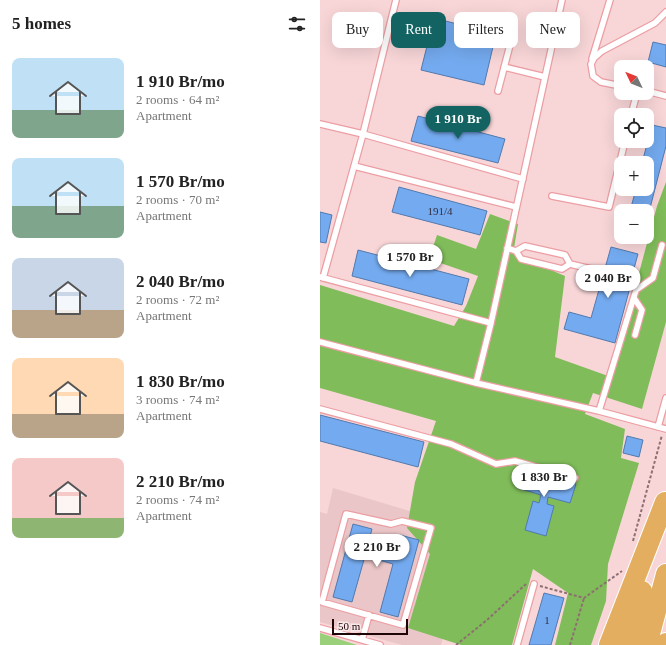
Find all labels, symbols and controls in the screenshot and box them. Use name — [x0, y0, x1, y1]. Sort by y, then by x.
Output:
chip: Buy — [332, 12, 383, 48]
chip: Rent — [391, 12, 446, 48]
chip: Filters — [454, 12, 518, 48]
chip: New — [526, 12, 580, 48]
icon: filters — [286, 13, 308, 35]
text: 5 homes — [12, 14, 71, 33]
north arrow — [614, 60, 654, 100]
map controls — [614, 60, 654, 244]
text: 1 910 Br/mo — [136, 72, 225, 91]
icon: home — [44, 74, 92, 122]
text: 2 rooms · 64 m² — [136, 92, 219, 107]
pin: 1 910 Br — [417, 106, 499, 140]
text: Apartment — [136, 108, 192, 123]
button: locate — [614, 108, 654, 148]
text: 1 910 Br — [435, 111, 481, 126]
button: + — [614, 156, 654, 196]
text: 1 570 Br/mo — [136, 172, 225, 191]
icon: home — [44, 174, 92, 222]
text: 2 rooms · 70 m² — [136, 192, 219, 207]
button: − — [614, 204, 654, 244]
house number: 191/4 — [427, 205, 453, 217]
text: Apartment — [136, 208, 192, 223]
pin: 1 570 Br — [369, 244, 451, 278]
text: 1 570 Br — [387, 249, 433, 264]
pin: 2 040 Br — [567, 265, 649, 299]
text: 2 040 Br — [585, 270, 631, 285]
text: 2 040 Br/mo — [136, 272, 225, 291]
icon: home — [44, 274, 92, 322]
text: 2 rooms · 72 m² — [136, 292, 219, 307]
text: Apartment — [136, 308, 192, 323]
text: 1 830 Br/mo — [136, 372, 225, 391]
icon: home — [44, 374, 92, 422]
text: 3 rooms · 74 m² — [136, 392, 219, 407]
text: Apartment — [136, 408, 192, 423]
pin: 1 830 Br — [503, 464, 585, 498]
text: 1 830 Br — [521, 469, 567, 484]
text: 2 210 Br/mo — [136, 472, 225, 491]
icon: home — [44, 474, 92, 522]
text: 2 rooms · 74 m² — [136, 492, 219, 507]
text: Apartment — [136, 508, 192, 523]
pin: 2 210 Br — [336, 534, 418, 568]
text: 2 210 Br — [354, 539, 400, 554]
house number: 1 — [544, 614, 550, 626]
scale bar — [332, 617, 408, 636]
text: 50 m — [338, 620, 360, 632]

